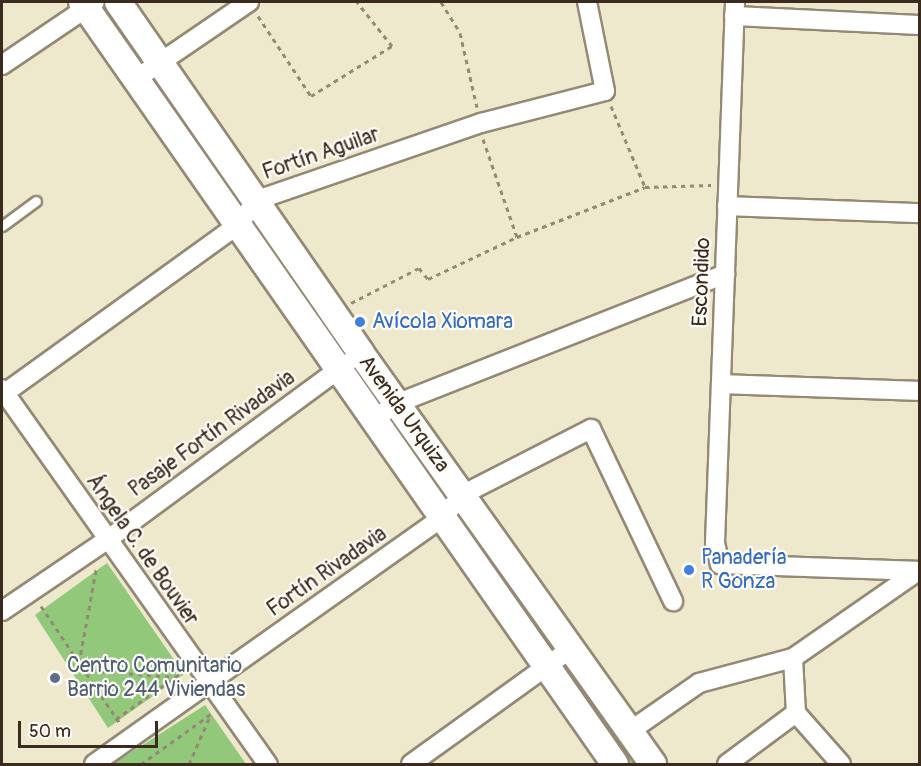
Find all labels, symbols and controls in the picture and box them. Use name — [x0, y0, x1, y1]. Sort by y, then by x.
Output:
street label: Fortín Aguilar — [259, 122, 383, 186]
street label: Escondido — [688, 237, 716, 327]
place label: Avícola Xiomara — [372, 309, 513, 335]
marker: Avícola Xiomara — [353, 315, 367, 329]
street label: Avenida Urquiza — [353, 351, 455, 477]
street label: Pasaje Fortín Rivadavia — [124, 365, 300, 503]
street label: Ángela C. de Bouvier — [80, 470, 204, 630]
street label: Fortín Rivadavia — [262, 522, 392, 622]
place label: Panadería R Gonza — [701, 545, 787, 595]
marker: Panadería R Gonza — [682, 563, 696, 577]
place label: Centro Comunitario Barrio 244 Viviendas — [67, 653, 245, 703]
marker: Centro Comunitario Barrio 244 Viviendas — [48, 671, 62, 685]
scale bar — [21, 709, 160, 747]
text: 50 m — [29, 720, 71, 743]

